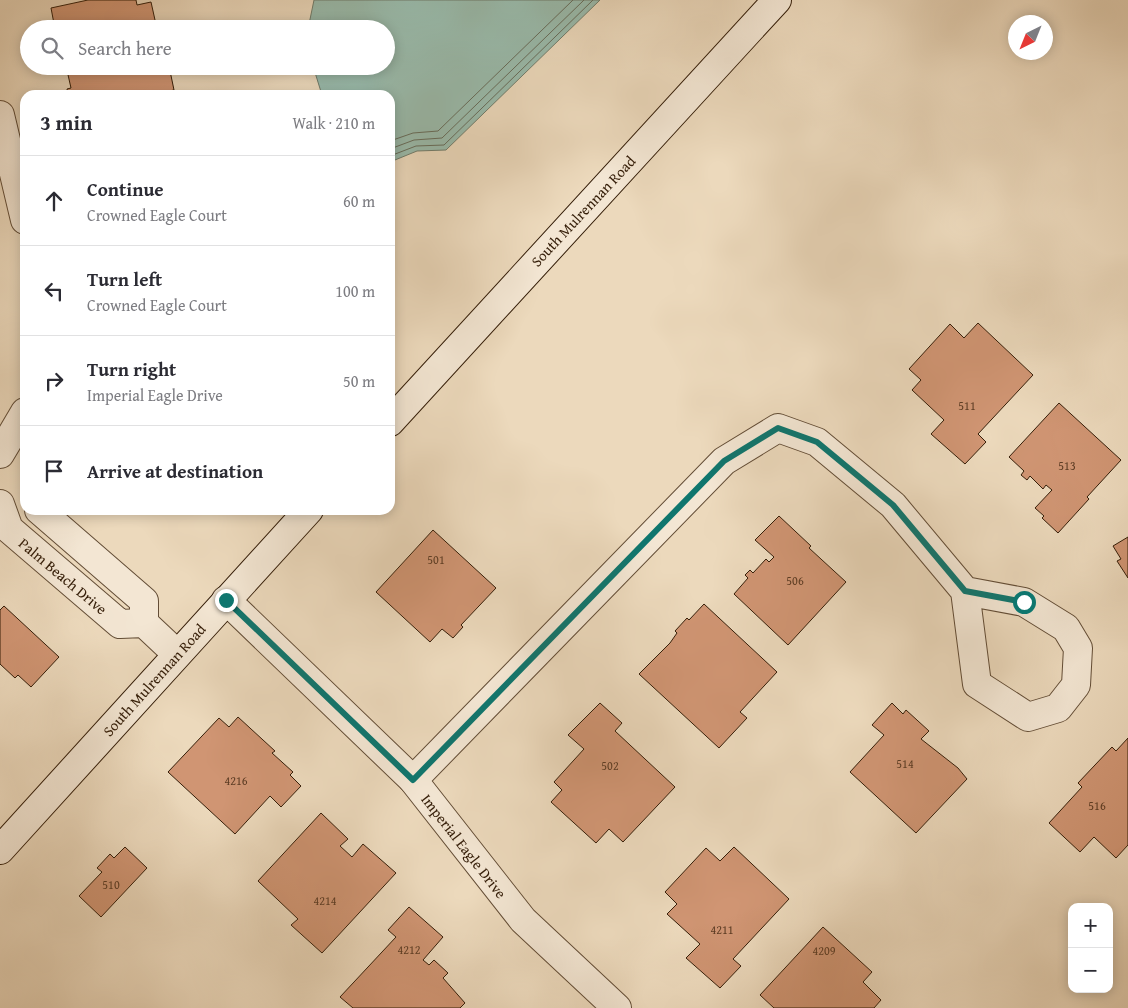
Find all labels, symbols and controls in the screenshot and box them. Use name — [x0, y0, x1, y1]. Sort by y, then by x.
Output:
north arrow — [1008, 15, 1053, 60]
search box — [20, 20, 395, 75]
icon: search — [38, 34, 66, 62]
text: Search here — [78, 34, 172, 62]
text: 3 min — [40, 107, 92, 138]
text: Walk · 210 m — [292, 111, 375, 135]
street label: South Mulrennan Road — [526, 151, 640, 271]
text: Continue — [87, 175, 164, 203]
icon: ahead — [40, 187, 68, 215]
text: 60 m — [343, 189, 375, 213]
text: Crowned Eagle Court — [87, 203, 227, 227]
text: Turn left — [87, 265, 162, 293]
icon: left — [40, 277, 68, 305]
text: 100 m — [335, 279, 375, 303]
text: Crowned Eagle Court — [87, 293, 227, 317]
text: Turn right — [87, 355, 176, 383]
icon: right — [40, 367, 68, 395]
text: 50 m — [343, 369, 375, 393]
text: Imperial Eagle Drive — [87, 383, 223, 407]
house number: 511 — [958, 397, 976, 414]
icon: arrive — [40, 457, 68, 485]
text: Arrive at destination — [87, 457, 263, 485]
house number: 513 — [1058, 457, 1076, 474]
street label: Palm Beach Drive — [14, 533, 112, 619]
house number: 501 — [427, 551, 445, 568]
house number: 506 — [786, 572, 804, 589]
route end — [215, 589, 238, 612]
route start — [1013, 591, 1036, 614]
street label: South Mulrennan Road — [98, 619, 210, 741]
house number: 514 — [896, 755, 914, 772]
house number: 502 — [601, 757, 619, 774]
house number: 4216 — [224, 772, 248, 789]
street label: Imperial Eagle Drive — [417, 789, 511, 903]
house number: 516 — [1088, 797, 1106, 814]
house number: 510 — [102, 876, 120, 893]
house number: 4214 — [313, 892, 337, 909]
map controls — [1068, 903, 1113, 993]
button: + — [1068, 903, 1113, 948]
house number: 4211 — [710, 921, 734, 938]
house number: 4212 — [397, 941, 421, 958]
house number: 4209 — [812, 942, 836, 959]
button: − — [1068, 948, 1113, 993]

